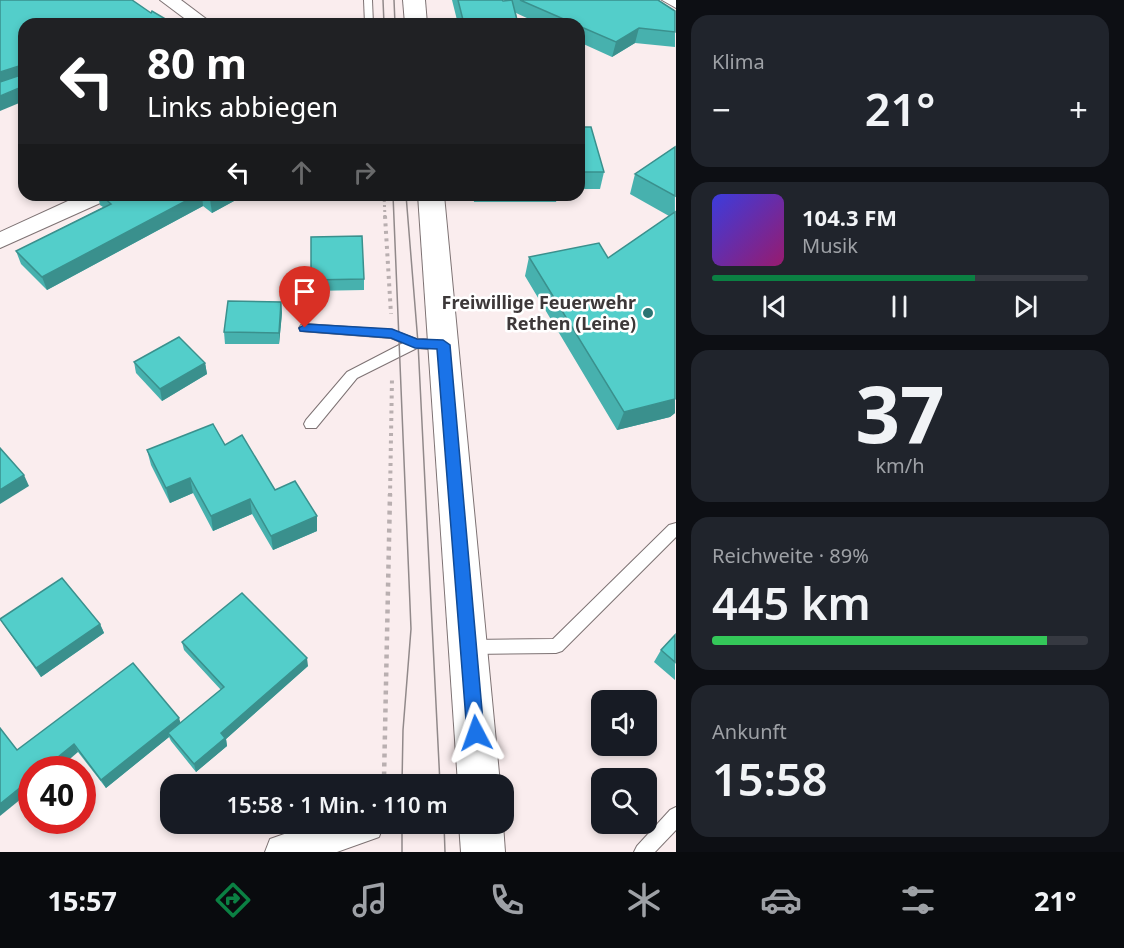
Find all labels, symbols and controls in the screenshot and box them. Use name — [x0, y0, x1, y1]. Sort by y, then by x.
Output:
text: 80 m — [147, 34, 247, 91]
icon: left — [48, 42, 126, 120]
text: Klima — [712, 48, 765, 75]
text: 21° — [865, 78, 935, 139]
text: − — [712, 87, 731, 132]
text: + — [1069, 87, 1088, 132]
text: Links abbiegen — [147, 88, 338, 125]
icon: left — [222, 156, 255, 189]
icon: ahead — [285, 156, 318, 189]
icon: right — [348, 156, 381, 189]
text: 104.3 FM — [802, 202, 897, 232]
text: Musik — [802, 232, 858, 259]
pin — [279, 266, 330, 328]
icon: arrive — [288, 275, 321, 308]
place label: Freiwillige Feuerwehr Rethen (Leine) — [442, 290, 636, 335]
icon: previous — [758, 290, 791, 323]
icon: pause — [883, 290, 916, 323]
icon: next — [1009, 290, 1042, 323]
marker: Freiwillige Feuerwehr Rethen (Leine) — [641, 306, 655, 320]
text: 37 — [855, 360, 945, 466]
text: km/h — [875, 452, 925, 479]
text: Reichweite · 89% — [712, 542, 869, 569]
text: 445 km — [712, 572, 871, 633]
map controls — [591, 690, 657, 834]
button: sound — [591, 690, 657, 756]
position arrow — [444, 701, 508, 765]
text: Ankunft — [712, 718, 787, 745]
text: 15:58 — [712, 748, 827, 809]
speed limit sign: 40 — [18, 756, 96, 834]
button: search — [591, 768, 657, 834]
text: 15:58 · 1 Min. · 110 m — [226, 789, 448, 819]
icon: directions — [212, 879, 254, 921]
icon: music — [349, 879, 391, 921]
icon: phone — [486, 879, 528, 921]
icon: climate — [623, 879, 665, 921]
icon: car — [760, 879, 802, 921]
icon: filters — [897, 879, 939, 921]
text: 15:57 — [48, 882, 117, 919]
text: 21° — [1034, 882, 1076, 919]

